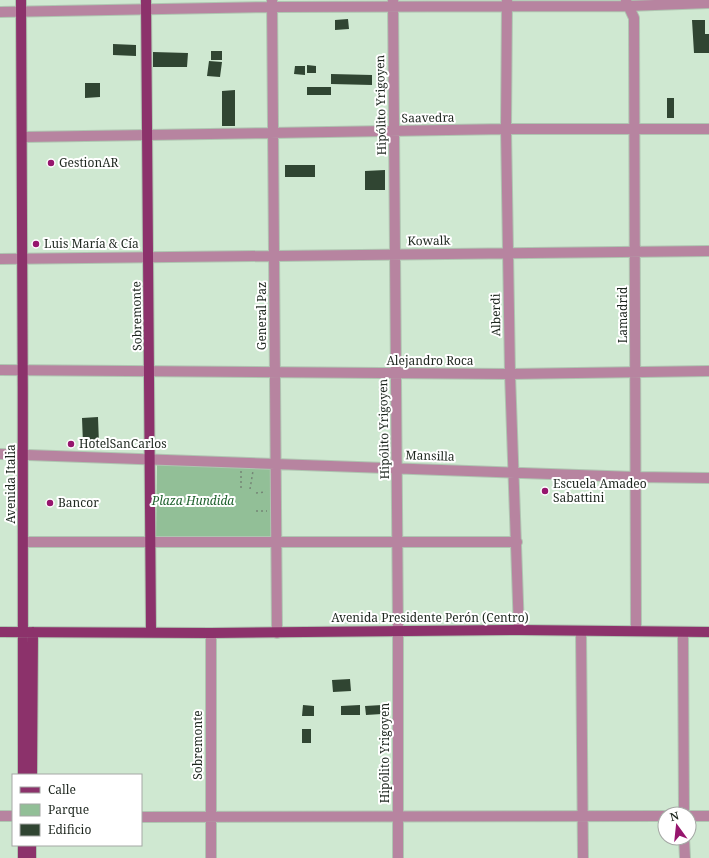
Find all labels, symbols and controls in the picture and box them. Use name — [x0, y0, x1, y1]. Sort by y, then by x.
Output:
street label: Hipólito Yrigoyen — [371, 54, 390, 155]
street label: Saavedra — [401, 109, 455, 126]
place label: GestionAR — [59, 154, 119, 171]
marker: GestionAR — [46, 158, 56, 168]
street label: Kowalk — [407, 232, 452, 249]
place label: Luis María & Cía — [44, 235, 139, 252]
marker: Luis María & Cía — [31, 239, 41, 249]
street label: Sobremonte — [127, 281, 146, 351]
street label: General Paz — [253, 282, 270, 350]
street label: Lamadrid — [614, 286, 631, 343]
street label: Alberdi — [487, 293, 504, 337]
street label: Alejandro Roca — [386, 352, 474, 369]
street label: Hipólito Yrigoyen — [374, 378, 393, 479]
place label: HotelSanCarlos — [79, 435, 167, 452]
marker: HotelSanCarlos — [66, 439, 76, 449]
street label: Avenida Italia — [2, 444, 19, 524]
street label: Mansilla — [405, 446, 455, 465]
place label: Escuela Amadeo Sabattini — [553, 475, 647, 506]
marker: Escuela Amadeo Sabattini — [540, 486, 550, 496]
park label: Plaza Hundida — [151, 492, 234, 509]
place label: Bancor — [58, 494, 99, 511]
marker: Bancor — [45, 498, 55, 508]
street label: Avenida Presidente Perón (Centro) — [331, 609, 529, 626]
street label: Hipólito Yrigoyen — [376, 702, 393, 803]
street label: Sobremonte — [189, 710, 206, 780]
legend — [12, 774, 142, 846]
text: Calle — [48, 781, 76, 798]
text: Parque — [48, 801, 89, 818]
north arrow — [657, 806, 697, 846]
text: N — [668, 807, 681, 824]
text: Edificio — [48, 821, 91, 838]

